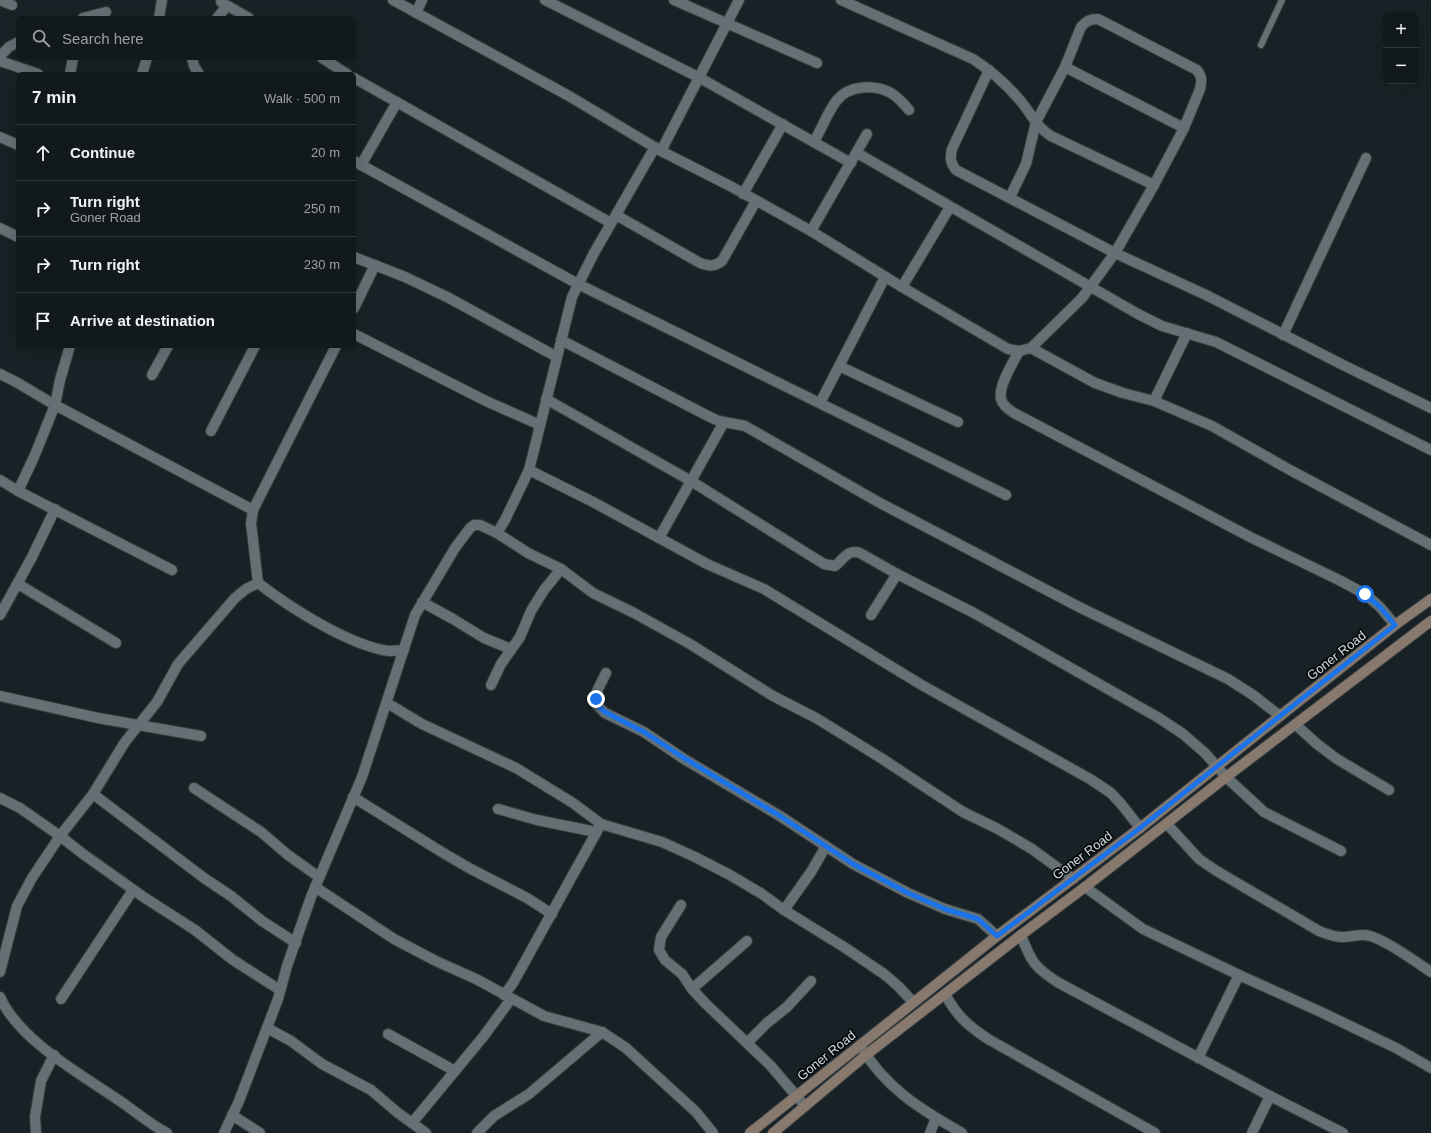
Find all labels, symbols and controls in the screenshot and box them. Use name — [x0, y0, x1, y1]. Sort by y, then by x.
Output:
map controls — [1383, 12, 1419, 84]
button: + — [1383, 12, 1419, 48]
search box — [16, 16, 356, 60]
icon: search — [30, 27, 52, 49]
text: Search here — [62, 30, 144, 47]
button: − — [1383, 48, 1419, 84]
text: 7 min — [32, 88, 76, 107]
text: Walk · 500 m — [264, 91, 340, 106]
icon: ahead — [32, 142, 54, 164]
text: Continue — [70, 144, 135, 161]
text: 20 m — [311, 145, 340, 160]
text: Turn right — [70, 193, 140, 210]
icon: right — [32, 198, 54, 220]
text: 250 m — [304, 201, 340, 216]
text: Goner Road — [70, 210, 141, 225]
icon: right — [32, 254, 54, 276]
text: Turn right — [70, 256, 140, 273]
text: 230 m — [304, 257, 340, 272]
icon: arrive — [32, 310, 54, 332]
text: Arrive at destination — [70, 312, 215, 329]
route start — [1356, 585, 1374, 603]
street label: Goner Road — [1304, 628, 1369, 683]
route end — [587, 690, 605, 708]
street label: Goner Road — [1050, 828, 1115, 883]
street label: Goner Road — [794, 1027, 859, 1084]

